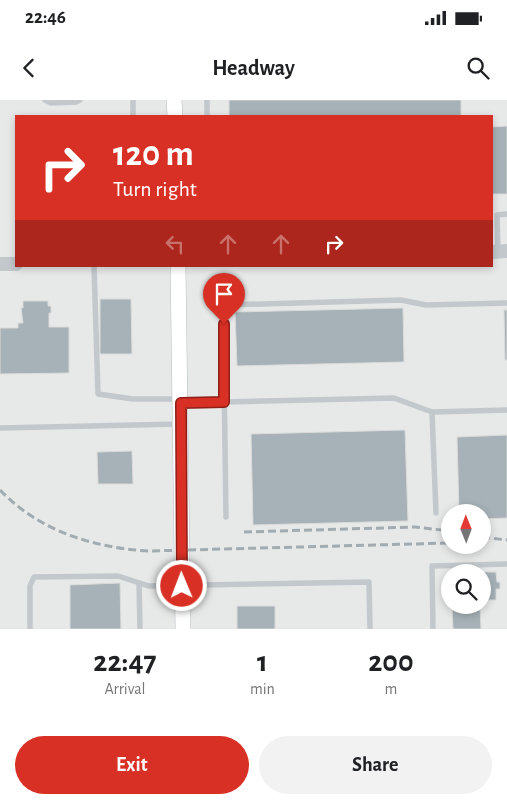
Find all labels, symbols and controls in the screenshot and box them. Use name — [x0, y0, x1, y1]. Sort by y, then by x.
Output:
text: 22:46 — [25, 8, 66, 27]
icon: back — [15, 54, 43, 82]
icon: search — [464, 54, 492, 82]
text: Headway — [212, 57, 295, 79]
icon: right — [30, 135, 95, 200]
text: 120 m — [113, 137, 194, 172]
text: Turn right — [113, 178, 197, 200]
icon: left — [161, 230, 189, 258]
icon: ahead — [214, 230, 242, 258]
icon: ahead — [267, 230, 295, 258]
icon: right — [320, 230, 348, 258]
pin — [203, 273, 245, 324]
icon: arrive — [210, 280, 238, 308]
north arrow — [441, 504, 491, 554]
map controls — [441, 504, 491, 614]
position arrow — [155, 559, 207, 611]
button: search — [441, 564, 491, 614]
text: 22:47 — [93, 647, 157, 677]
text: 1 — [257, 647, 268, 677]
text: 200 — [368, 647, 414, 677]
text: Arrival — [104, 681, 146, 697]
text: min — [250, 681, 275, 697]
text: m — [384, 681, 397, 697]
button: Exit — [15, 736, 249, 794]
button: Share — [259, 736, 492, 794]

